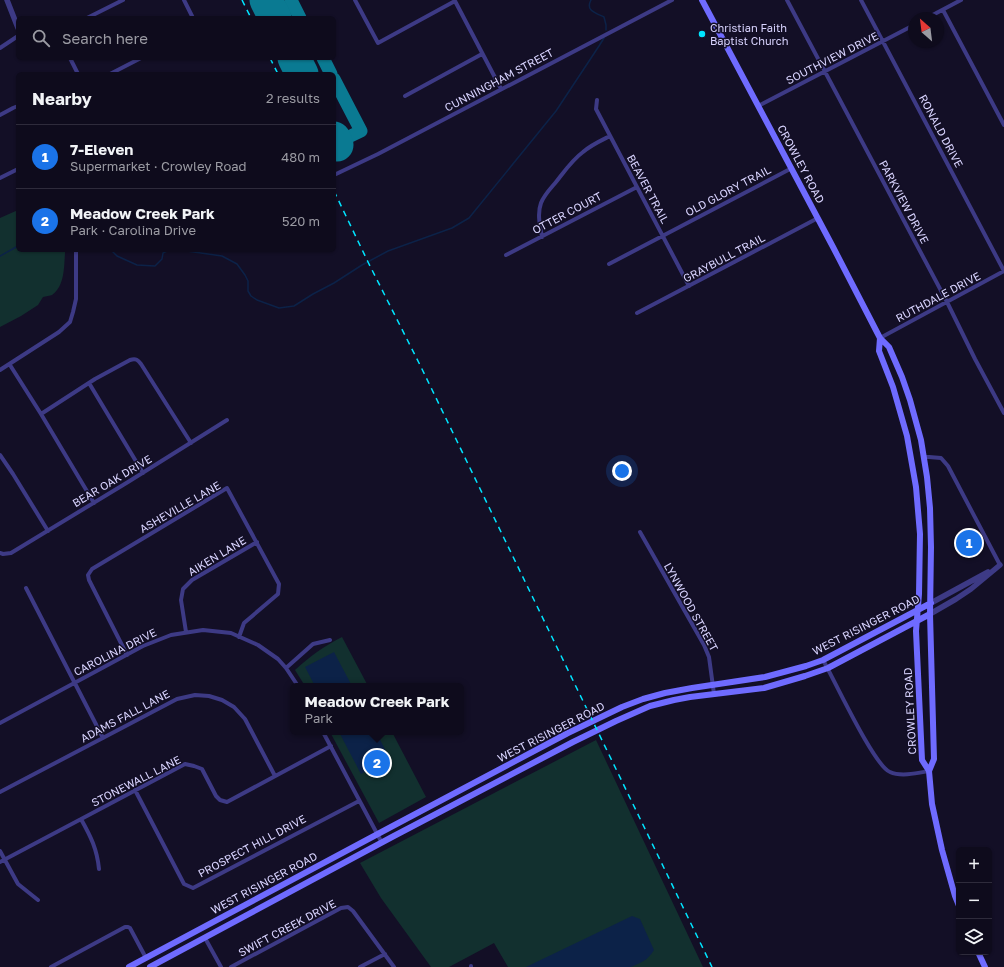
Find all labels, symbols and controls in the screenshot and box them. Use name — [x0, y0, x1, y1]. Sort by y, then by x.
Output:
north arrow — [908, 12, 944, 48]
search box — [16, 16, 336, 60]
place label: Christian Faith Baptist Church — [710, 21, 789, 47]
icon: search — [30, 27, 52, 49]
street label: SOUTHVIEW DRIVE — [783, 28, 880, 86]
text: Search here — [62, 29, 148, 47]
marker: Christian Faith Baptist Church — [697, 29, 707, 39]
street label: CUNNINGHAM STREET — [442, 45, 556, 114]
text: Nearby — [32, 88, 92, 109]
text: 2 results — [266, 90, 320, 106]
street label: RONALD DRIVE — [917, 92, 966, 170]
street label: CROWLEY ROAD — [775, 122, 828, 205]
text: 7-Eleven — [70, 140, 133, 158]
text: 1 — [42, 149, 48, 165]
text: 480 m — [281, 149, 320, 165]
street label: BEAVER TRAIL — [625, 152, 672, 226]
text: Supermarket · Crowley Road — [70, 158, 247, 174]
street label: PARKVIEW DRIVE — [877, 158, 932, 246]
street label: OLD GLORY TRAIL — [683, 162, 773, 219]
street label: OTTER COURT — [530, 189, 604, 236]
text: Meadow Creek Park — [70, 204, 215, 222]
text: 2 — [41, 213, 49, 229]
text: 520 m — [282, 213, 320, 229]
text: Park · Carolina Drive — [70, 222, 196, 238]
street label: GRAYBULL TRAIL — [681, 230, 767, 285]
street label: RUTHDALE DRIVE — [893, 269, 983, 324]
street label: BEAR OAK DRIVE — [70, 452, 154, 509]
your location — [612, 461, 632, 481]
street label: ASHEVILLE LANE — [137, 478, 223, 535]
pin: 1 — [956, 528, 982, 558]
street label: AIKEN LANE — [185, 533, 248, 578]
street label: LYNWOOD STREET — [662, 560, 721, 653]
street label: WEST RISINGER ROAD — [810, 592, 922, 657]
street label: CAROLINA DRIVE — [71, 625, 159, 678]
street label: CROWLEY ROAD — [901, 667, 918, 755]
popup — [290, 683, 464, 735]
street label: ADAMS FALL LANE — [78, 686, 172, 745]
text: Meadow Creek Park — [305, 692, 449, 710]
street label: WEST RISINGER ROAD — [495, 699, 607, 764]
text: Park — [305, 710, 333, 726]
pin: 2 — [364, 748, 390, 778]
street label: STONEWALL LANE — [89, 752, 183, 809]
street label: PROSPECT HILL DRIVE — [196, 811, 308, 880]
map controls — [956, 847, 992, 955]
button: + — [956, 847, 992, 883]
street label: WEST RISINGER ROAD — [208, 849, 319, 916]
button: − — [956, 883, 992, 919]
street label: SWIFT CREEK DRIVE — [236, 896, 338, 959]
button: layers — [956, 919, 992, 955]

